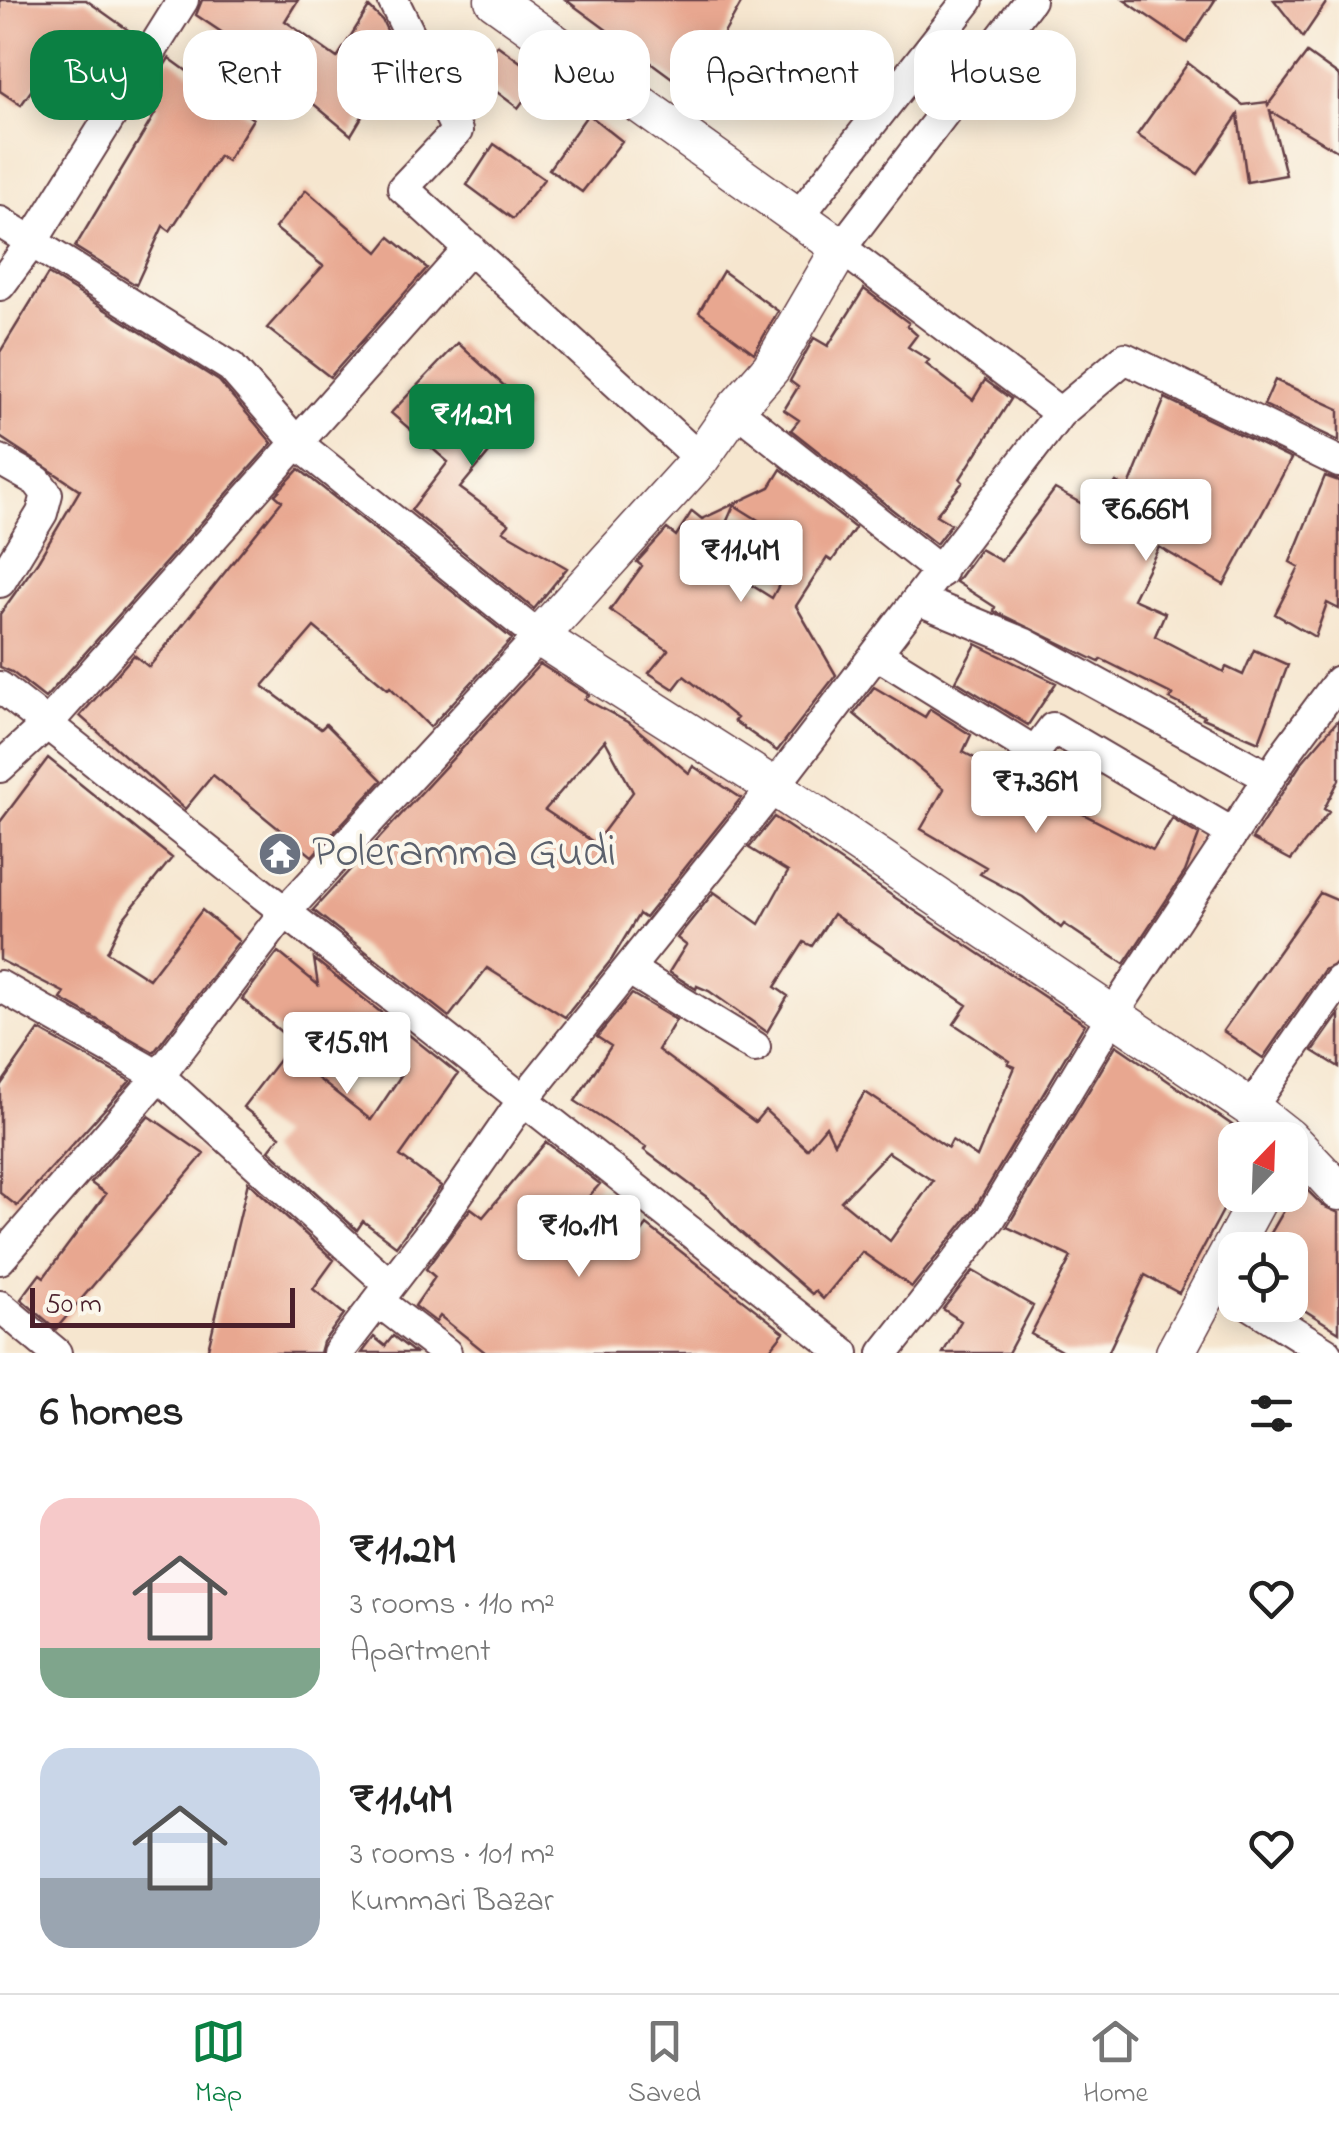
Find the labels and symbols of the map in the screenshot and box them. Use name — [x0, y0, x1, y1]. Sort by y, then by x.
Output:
pin: ₹11.2M — [391, 384, 553, 469]
pin: ₹6.66M — [1065, 479, 1227, 564]
pin: ₹11.4M — [660, 520, 822, 605]
pin: ₹7.36M — [955, 751, 1117, 836]
place label: Poleramma Gudi — [312, 821, 616, 887]
temple icon: Poleramma Gudi — [257, 831, 303, 877]
pin: ₹15.9M — [266, 1012, 428, 1097]
north arrow — [1218, 1122, 1308, 1212]
pin: ₹10.1M — [498, 1195, 660, 1280]
scale bar — [30, 1283, 295, 1328]

